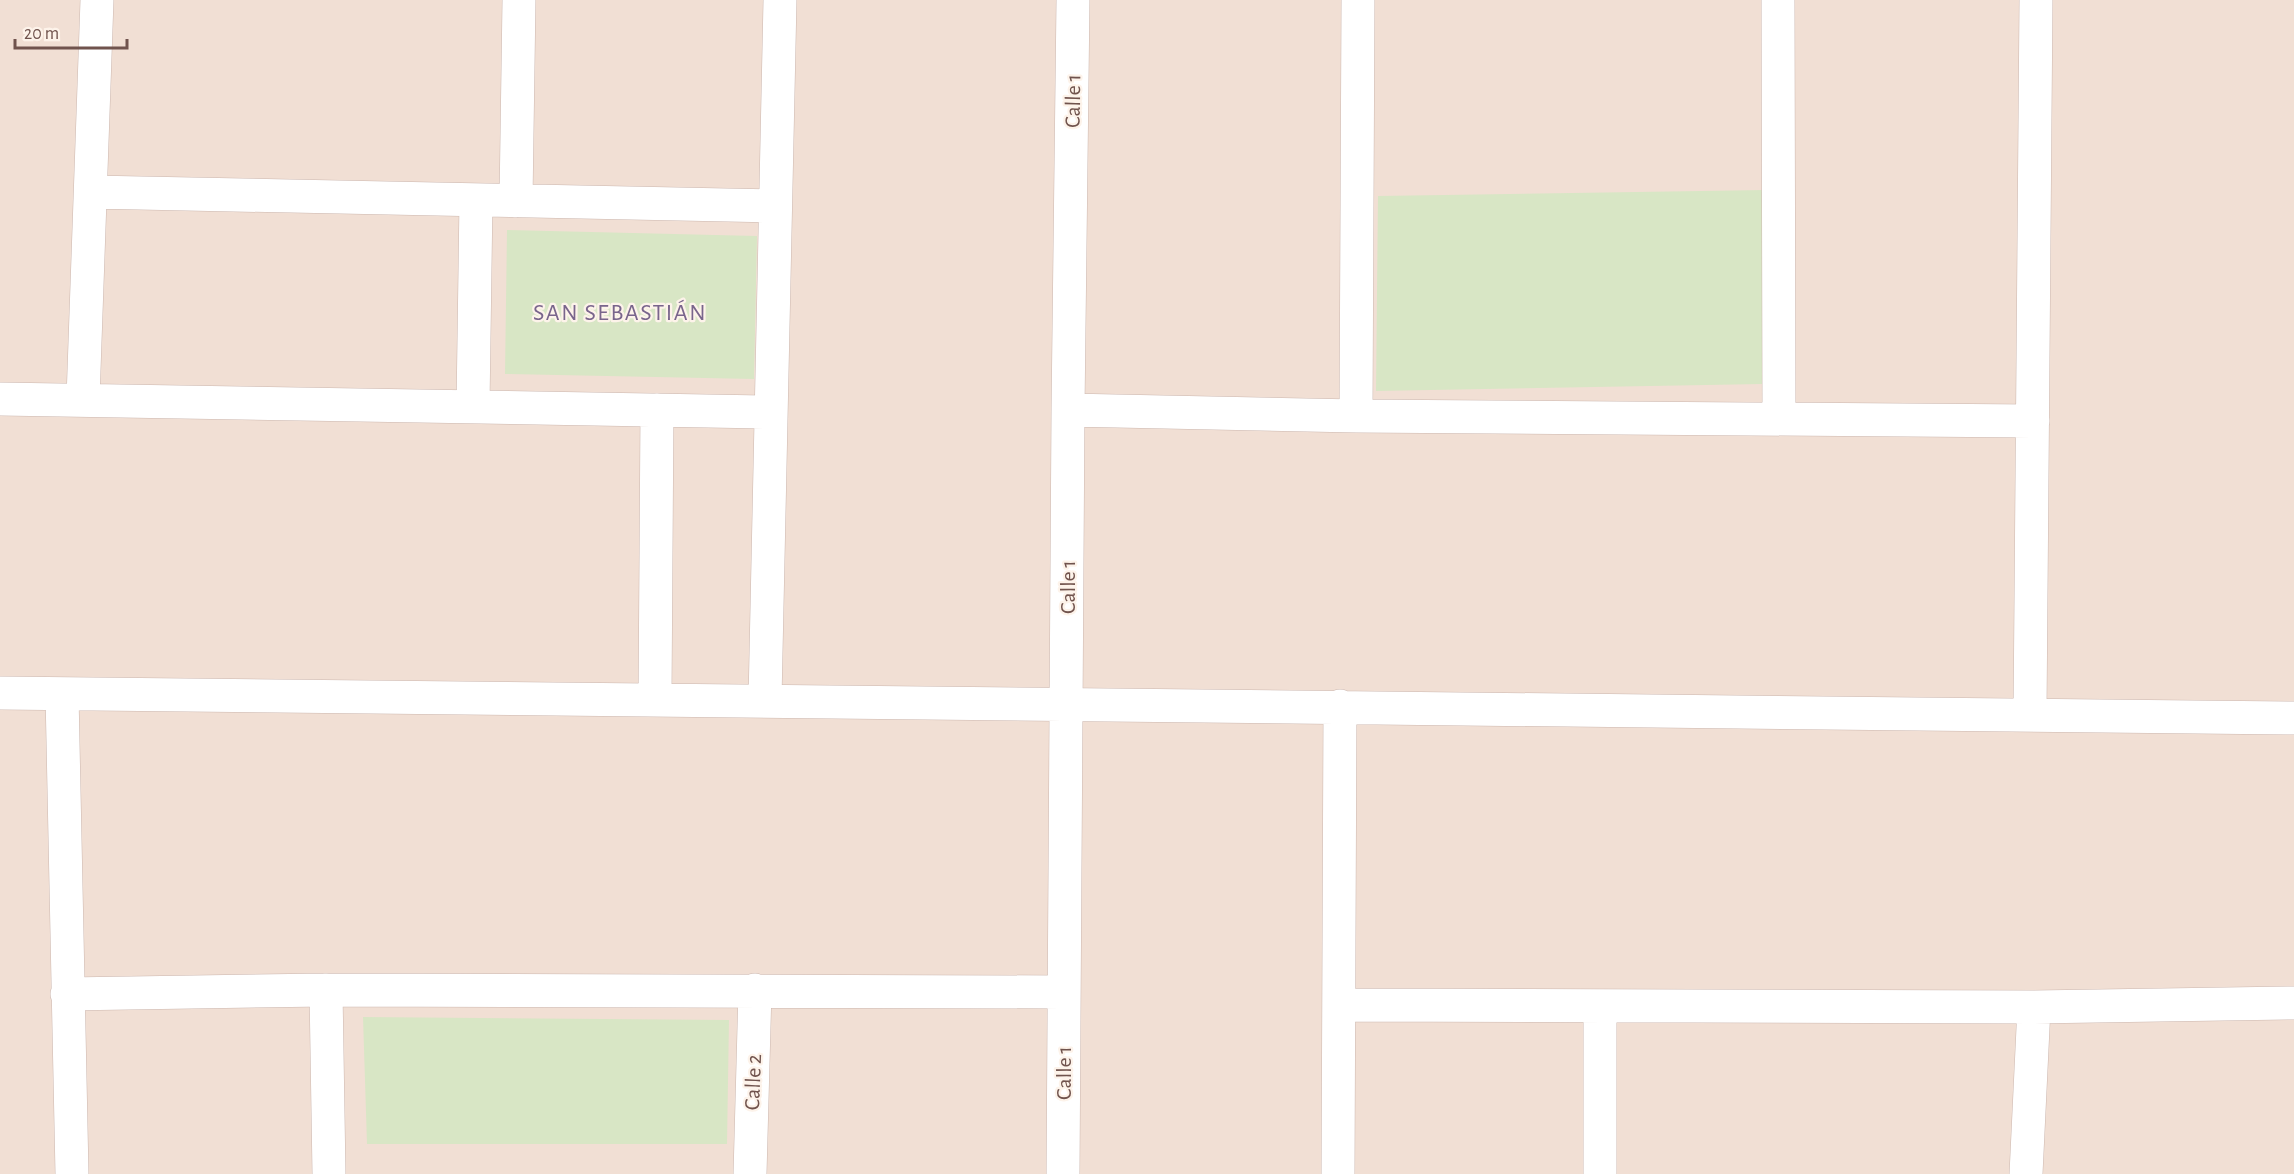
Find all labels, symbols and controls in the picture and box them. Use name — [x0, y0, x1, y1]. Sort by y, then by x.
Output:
scale bar — [15, 12, 128, 50]
text: 20 m — [24, 25, 59, 43]
street label: Calle 1 — [1062, 74, 1084, 128]
district label: SAN SEBASTIÁN — [533, 299, 707, 325]
street label: Calle 1 — [1057, 560, 1079, 614]
street label: Calle 1 — [1053, 1046, 1075, 1100]
street label: Calle 2 — [741, 1054, 765, 1111]

